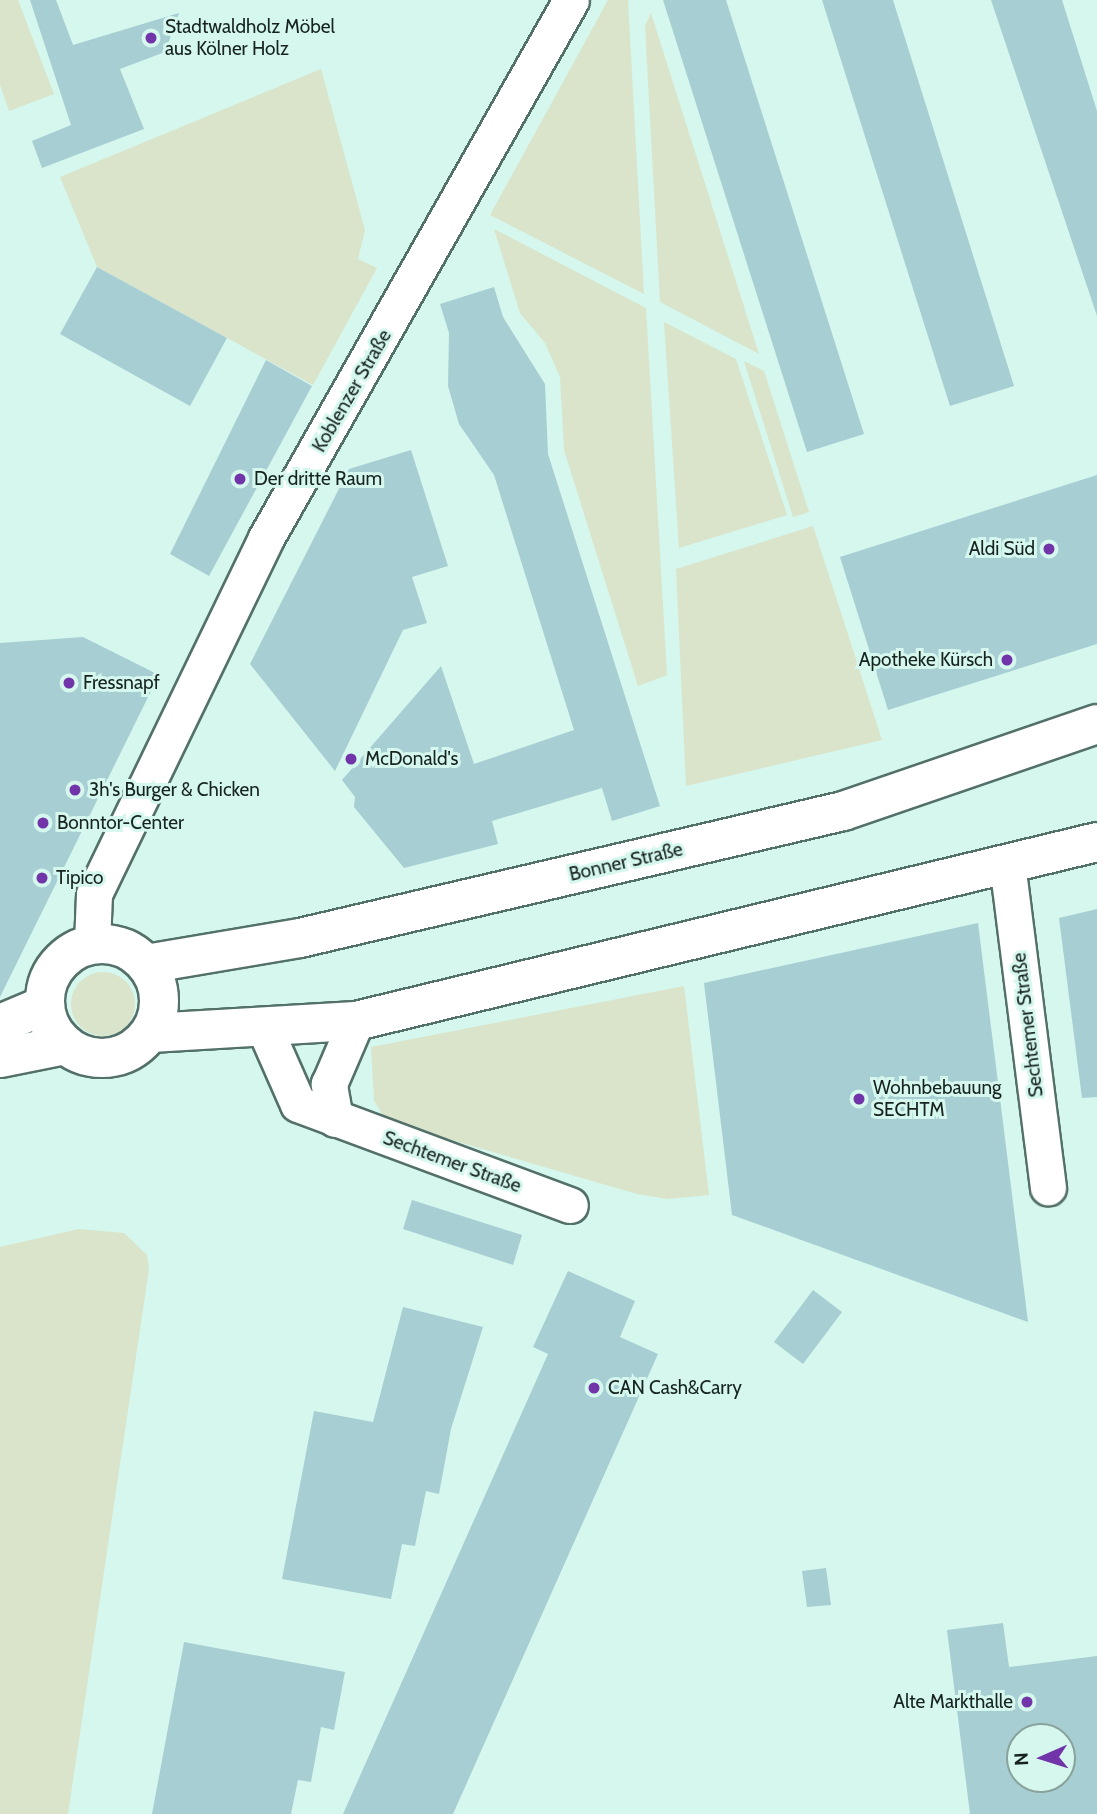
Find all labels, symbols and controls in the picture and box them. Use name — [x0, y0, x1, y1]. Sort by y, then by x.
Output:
place label: Stadtwaldholz Möbel aus Kölner Holz — [165, 16, 335, 60]
marker: Stadtwaldholz Möbel aus Kölner Holz — [143, 30, 159, 46]
street label: Koblenzer Straße — [308, 326, 396, 456]
place label: Der dritte Raum — [254, 468, 382, 490]
marker: Der dritte Raum — [232, 471, 248, 487]
place label: Aldi Süd — [969, 538, 1035, 560]
marker: Aldi Süd — [1041, 541, 1057, 557]
place label: Apotheke Kürsch — [859, 649, 993, 671]
marker: Apotheke Kürsch — [999, 652, 1015, 668]
place label: Fressnapf — [83, 672, 160, 694]
marker: Fressnapf — [61, 675, 77, 691]
place label: McDonald's — [365, 748, 458, 770]
marker: McDonald's — [343, 751, 359, 767]
place label: 3h's Burger & Chicken — [89, 779, 260, 801]
marker: 3h's Burger & Chicken — [67, 782, 83, 798]
place label: Bonntor-Center — [57, 812, 184, 834]
marker: Bonntor-Center — [35, 815, 51, 831]
street label: Bonner Straße — [567, 838, 685, 886]
place label: Tipico — [56, 867, 104, 889]
marker: Tipico — [34, 870, 50, 886]
street label: Sechtemer Straße — [1008, 952, 1048, 1098]
place label: Wohnbebauung SECHTM — [873, 1077, 1002, 1121]
marker: Wohnbebauung SECHTM — [851, 1091, 867, 1107]
street label: Sechtemer Straße — [380, 1126, 524, 1198]
place label: CAN Cash&Carry — [608, 1377, 742, 1399]
marker: CAN Cash&Carry — [586, 1380, 602, 1396]
place label: Alte Markthalle — [893, 1691, 1013, 1713]
marker: Alte Markthalle — [1019, 1694, 1035, 1710]
north arrow — [1006, 1723, 1076, 1793]
text: N — [1010, 1752, 1033, 1766]

